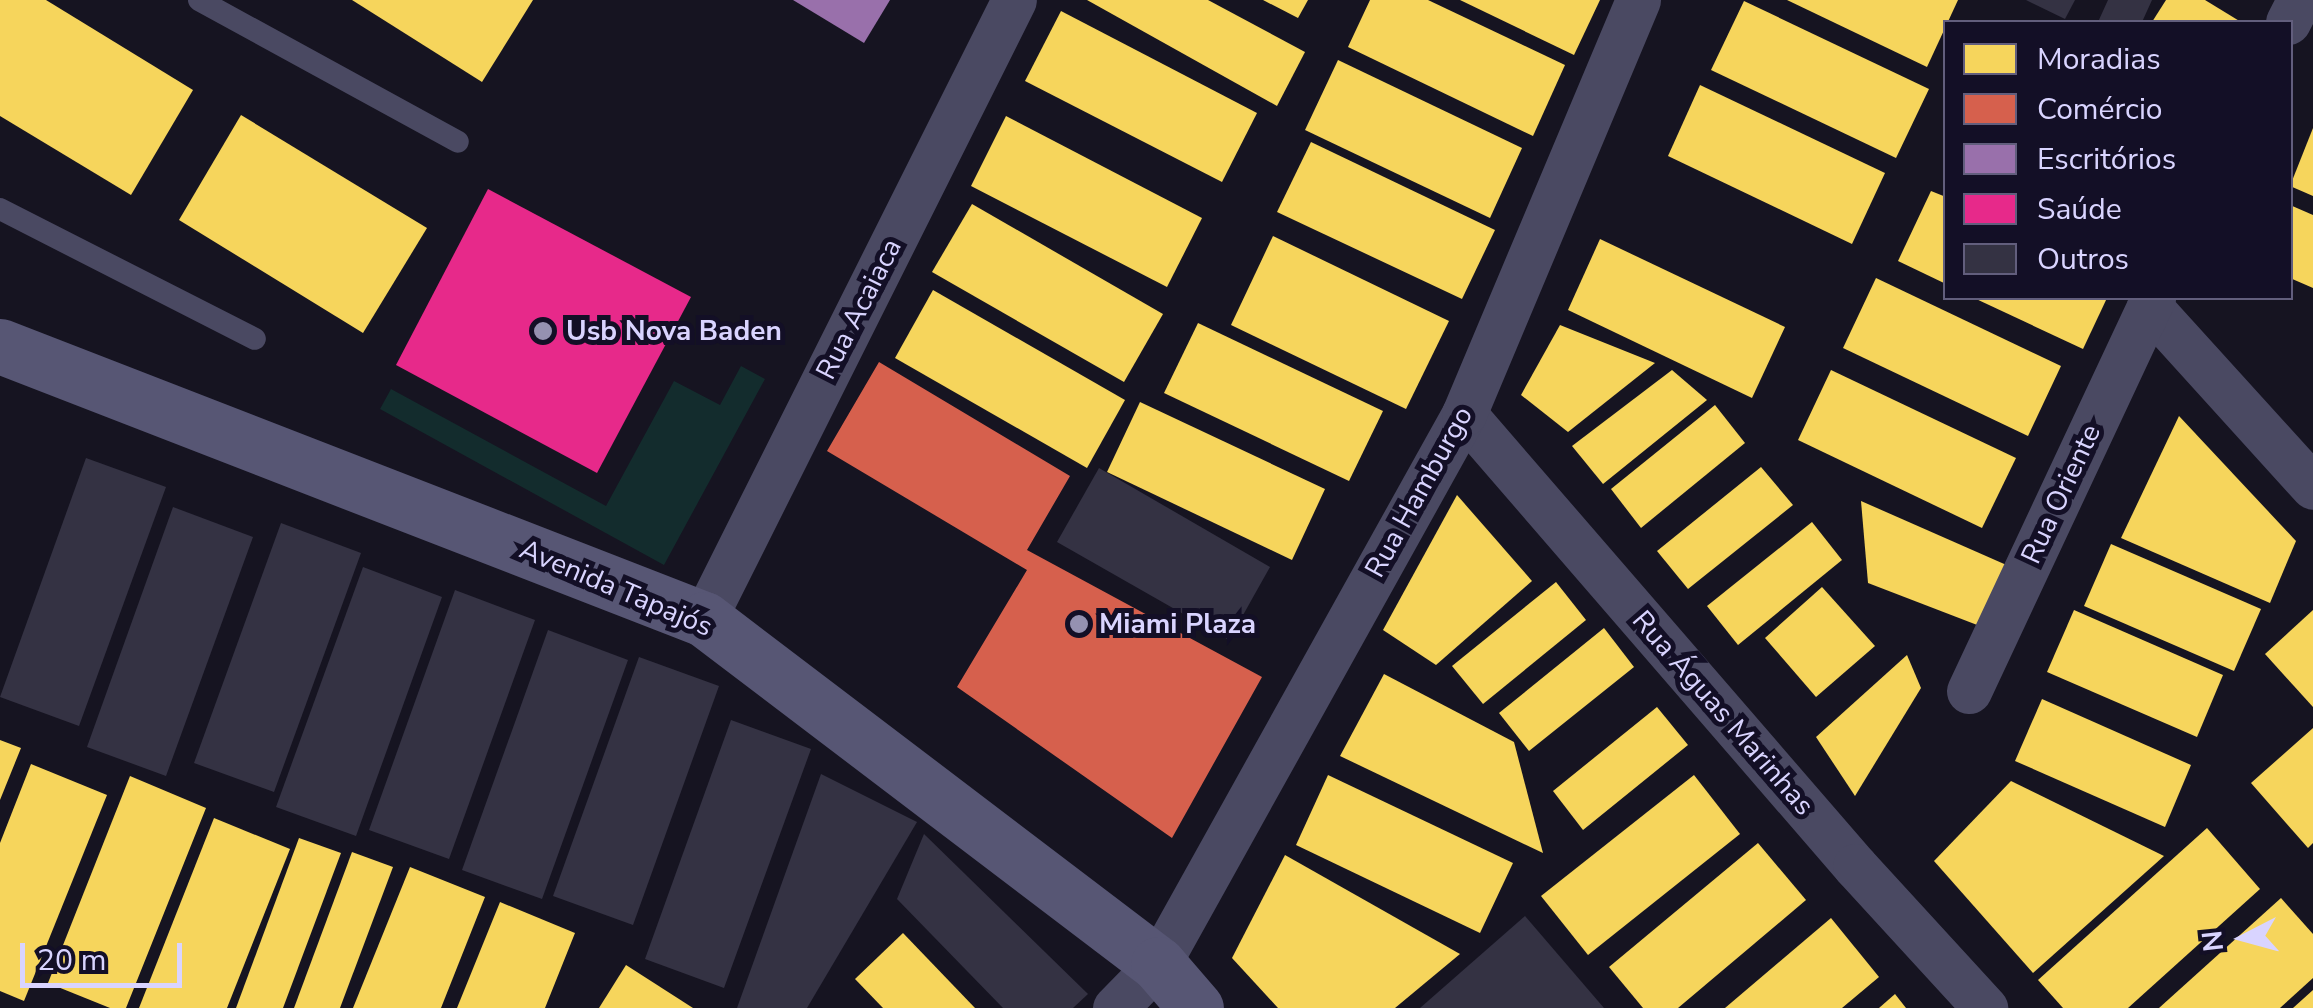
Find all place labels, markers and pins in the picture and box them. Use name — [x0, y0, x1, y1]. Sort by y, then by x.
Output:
place label: Usb Nova Baden — [566, 314, 782, 348]
marker: Usb Nova Baden — [530, 318, 556, 344]
place label: Miami Plaza — [1099, 607, 1256, 641]
marker: Miami Plaza — [1068, 613, 1090, 635]

